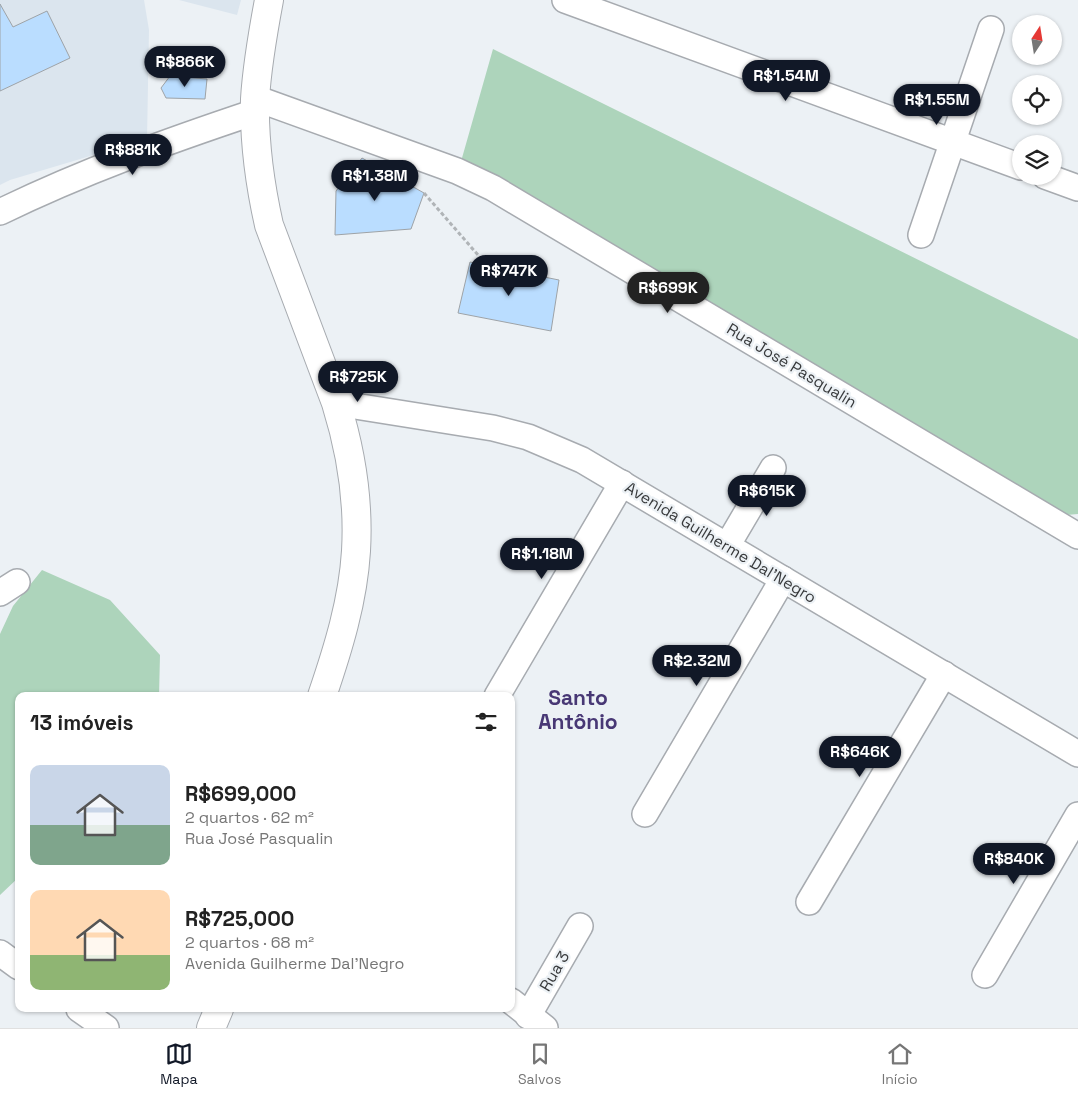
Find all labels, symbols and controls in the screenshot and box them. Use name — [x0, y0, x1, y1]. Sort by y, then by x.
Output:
north arrow — [1012, 15, 1062, 65]
map controls — [1012, 15, 1062, 185]
pin: R$866K — [144, 46, 226, 88]
text: R$866K — [155, 51, 215, 72]
pin: R$1.54M — [740, 59, 832, 102]
text: R$1.54M — [753, 65, 819, 86]
button: locate — [1012, 75, 1062, 125]
pin: R$1.55M — [891, 84, 983, 126]
text: R$1.55M — [904, 89, 970, 110]
pin: R$881K — [92, 134, 174, 176]
button: layers — [1012, 135, 1062, 185]
text: R$881K — [105, 139, 161, 160]
pin: R$1.38M — [329, 160, 421, 202]
text: R$1.38M — [342, 165, 408, 186]
pin: R$747K — [468, 254, 550, 297]
text: R$747K — [481, 260, 537, 281]
pin: R$699K — [627, 272, 709, 314]
text: R$699K — [638, 277, 698, 298]
street label: Rua José Pasqualin — [723, 318, 861, 413]
pin: R$725K — [317, 360, 399, 403]
text: R$725K — [329, 366, 387, 387]
pin: R$615K — [726, 474, 808, 517]
street label: Avenida Guilherme Dal'Negro — [621, 477, 820, 608]
text: R$615K — [739, 480, 795, 501]
pin: R$1.18M — [496, 538, 588, 580]
text: R$1.18M — [511, 543, 573, 564]
pin: R$2.32M — [651, 644, 743, 687]
text: R$2.32M — [663, 650, 731, 671]
district label: Santo Antônio — [538, 684, 618, 735]
icon: filters — [472, 708, 500, 736]
text: 13 imóveis — [30, 709, 134, 736]
pin: R$646K — [819, 736, 901, 778]
text: R$646K — [830, 741, 890, 762]
text: R$699,000 — [185, 780, 296, 807]
icon: home — [70, 785, 130, 845]
text: 2 quartos · 62 m² — [185, 807, 314, 828]
text: Rua José Pasqualin — [185, 828, 333, 849]
pin: R$840K — [973, 842, 1055, 885]
text: R$840K — [984, 848, 1044, 869]
text: R$725,000 — [185, 905, 294, 932]
icon: home — [70, 910, 130, 970]
text: 2 quartos · 68 m² — [185, 932, 314, 953]
street label: Rua 3 — [535, 947, 574, 995]
text: Avenida Guilherme Dal'Negro — [185, 953, 405, 974]
tab: Mapa — [160, 1040, 197, 1088]
tab: Salvos — [518, 1040, 561, 1088]
tab: Início — [882, 1040, 918, 1088]

